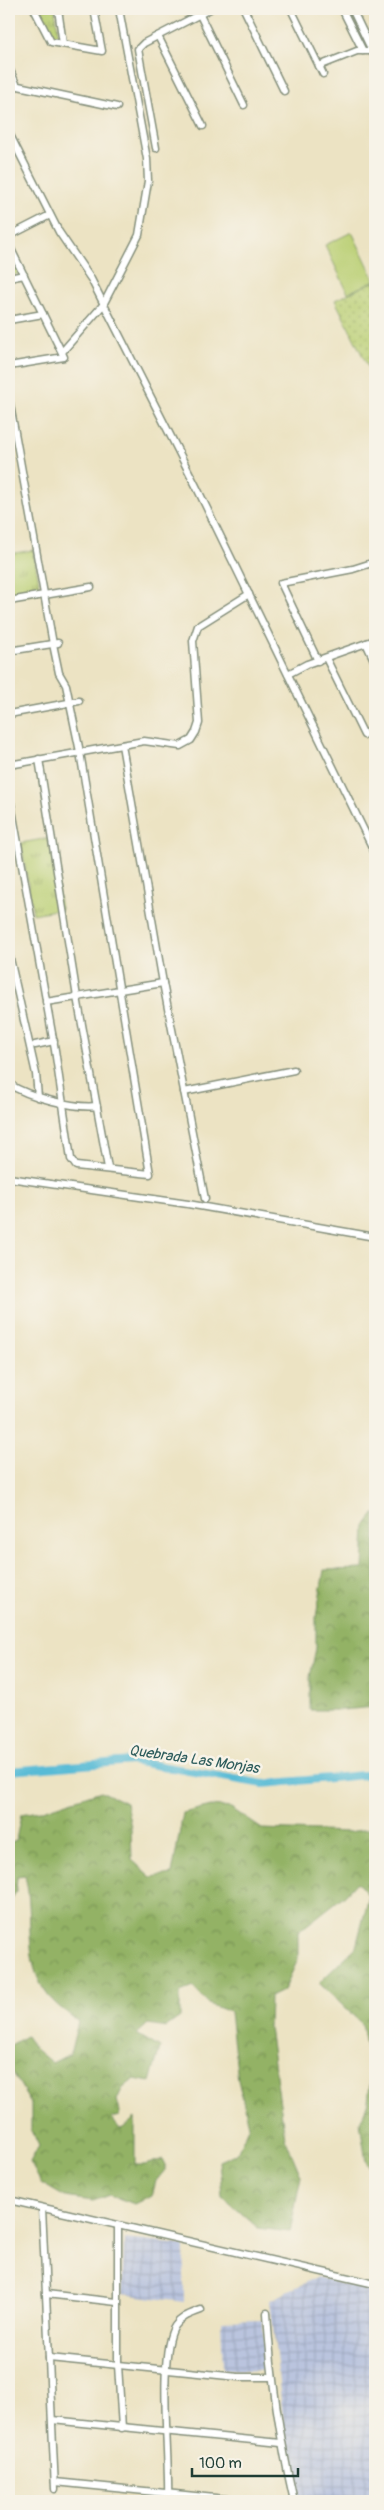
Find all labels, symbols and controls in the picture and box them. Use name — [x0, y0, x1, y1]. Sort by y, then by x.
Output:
water label: Quebrada Las Monjas — [128, 1741, 262, 1778]
scale bar — [192, 2445, 298, 2477]
text: 100 m — [199, 2454, 242, 2473]

